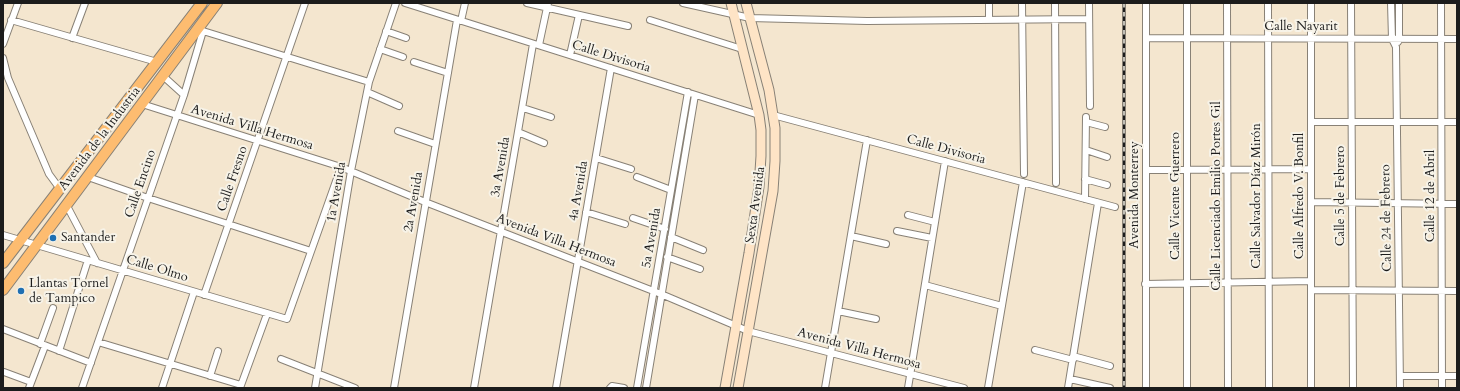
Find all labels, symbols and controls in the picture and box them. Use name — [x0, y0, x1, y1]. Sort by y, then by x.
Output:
street label: Calle Nayarit — [1264, 19, 1338, 35]
street label: Calle Divisoria — [570, 38, 652, 76]
street label: Avenida de la Industria — [56, 84, 144, 194]
street label: Calle Licenciado Emilio Portes Gil — [1209, 101, 1225, 291]
street label: Avenida Villa Hermosa — [189, 102, 315, 154]
street label: Calle Salvador Díaz Mirón — [1249, 123, 1265, 269]
street label: Calle Divisoria — [905, 132, 987, 168]
street label: Calle Vicente Guerrero — [1168, 132, 1184, 260]
street label: Calle Alfredo V. Bonfil — [1292, 133, 1308, 259]
street label: 3a Avenida — [488, 136, 514, 198]
street label: Avenida Monterrey — [1127, 141, 1143, 249]
street label: Calle Fresno — [214, 144, 252, 214]
street label: Calle 5 de Febrero — [1333, 146, 1349, 246]
street label: Calle Encino — [122, 148, 160, 220]
street label: Calle 12 de Abril — [1423, 150, 1439, 242]
street label: 4a Avenida — [566, 160, 592, 222]
street label: 1a Avenida — [324, 161, 350, 223]
street label: Calle 24 de Febrero — [1378, 164, 1396, 272]
street label: Sexta Avenida — [743, 166, 769, 244]
street label: 2a Avenida — [401, 171, 427, 233]
street label: 5a Avenida — [639, 207, 665, 269]
street label: Avenida Villa Hermosa — [494, 211, 618, 271]
place label: Santander — [61, 230, 115, 246]
marker: Santander — [48, 233, 58, 243]
street label: Calle Olmo — [124, 252, 190, 286]
place label: Llantas Tornel de Tampico — [29, 276, 109, 307]
marker: Llantas Tornel de Tampico — [16, 286, 26, 296]
street label: Avenida Villa Hermosa — [796, 325, 922, 373]

